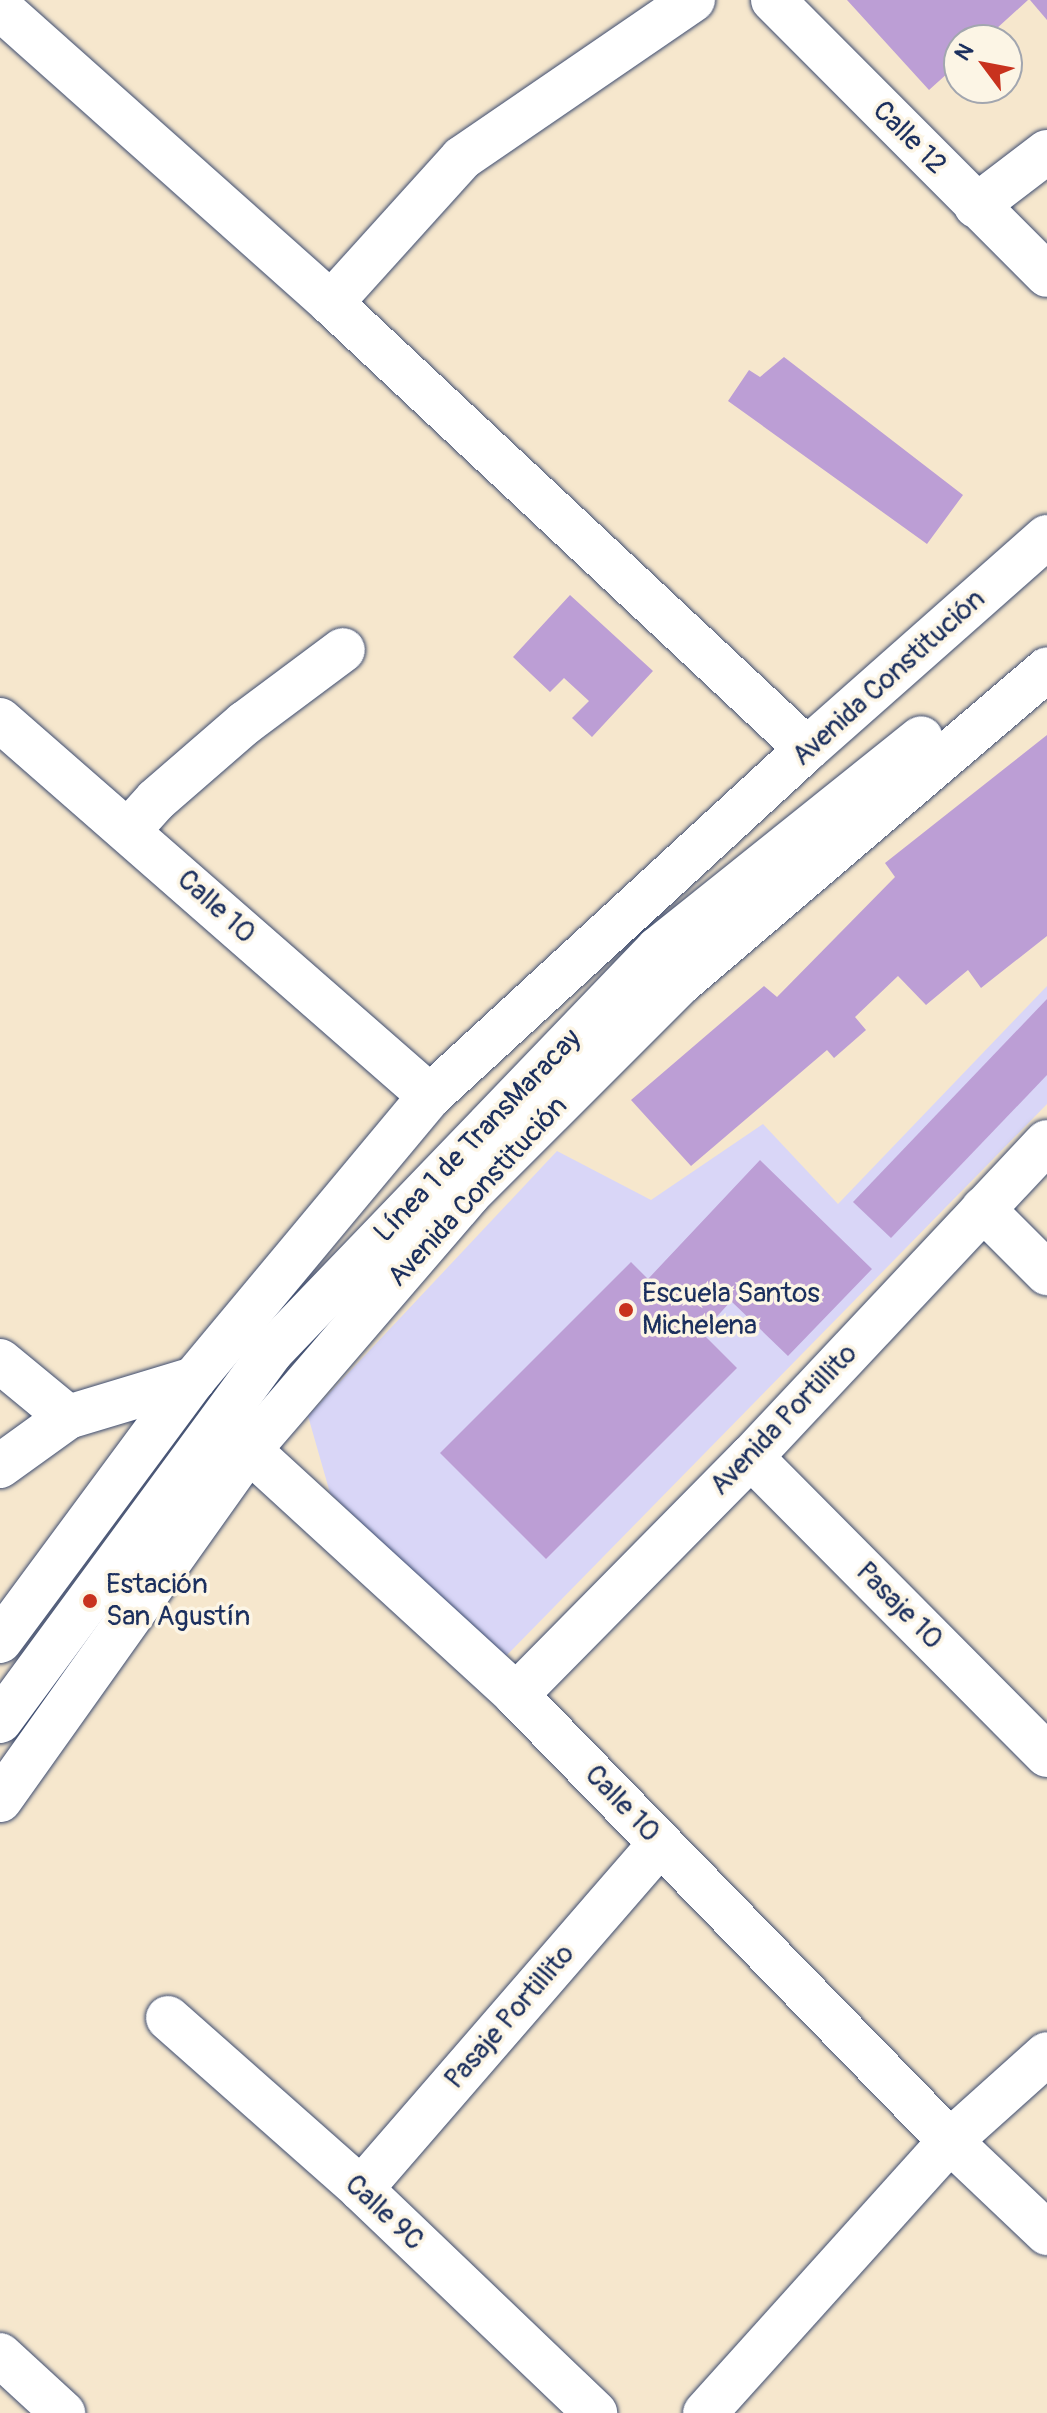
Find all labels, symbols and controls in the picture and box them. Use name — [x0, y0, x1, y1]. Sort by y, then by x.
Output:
north arrow — [943, 24, 1023, 104]
text: N — [949, 39, 980, 66]
street label: Calle 12 — [865, 94, 953, 182]
street label: Avenida Constitución — [786, 583, 992, 773]
street label: Calle 10 — [170, 863, 262, 951]
street label: Línea 1 de TransMaracay — [367, 1022, 589, 1250]
street label: Avenida Constitución — [381, 1090, 575, 1294]
place label: Escuela Santos Michelena — [642, 1277, 820, 1343]
marker: Escuela Santos Michelena — [617, 1301, 635, 1319]
street label: Avenida Portillito — [703, 1337, 865, 1503]
street label: Pasaje 10 — [848, 1555, 950, 1657]
place label: Estación San Agustín — [106, 1568, 250, 1634]
marker: Estación San Agustín — [81, 1592, 99, 1610]
street label: Calle 10 — [577, 1759, 667, 1849]
street label: Pasaje Portillito — [438, 1938, 582, 2096]
street label: Calle 9C — [338, 2168, 430, 2258]

